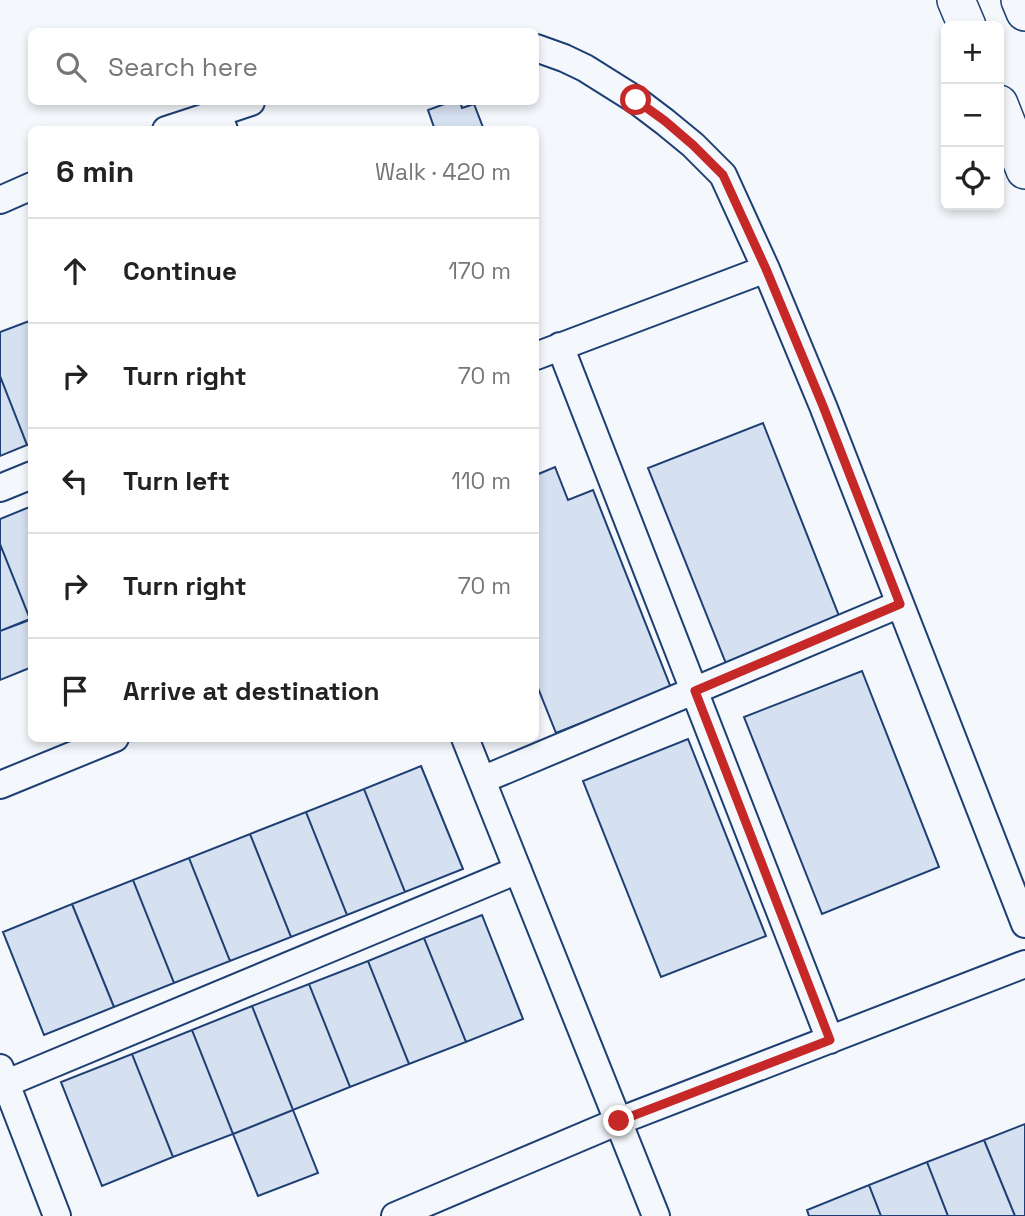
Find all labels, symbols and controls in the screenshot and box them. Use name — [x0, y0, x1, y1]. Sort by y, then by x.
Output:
map controls — [941, 21, 1004, 210]
button: + — [941, 21, 1004, 84]
search box — [28, 28, 539, 105]
icon: search — [52, 48, 90, 86]
text: Search here — [108, 50, 258, 84]
route start — [620, 84, 651, 115]
button: − — [941, 84, 1004, 147]
button: locate — [941, 147, 1004, 210]
text: 6 min — [56, 152, 134, 191]
text: Walk · 420 m — [375, 157, 511, 187]
icon: ahead — [56, 252, 94, 290]
text: Continue — [123, 254, 237, 288]
text: 170 m — [448, 256, 511, 286]
icon: right — [56, 357, 94, 395]
text: Turn right — [123, 359, 247, 393]
text: 70 m — [458, 361, 511, 391]
icon: left — [56, 462, 94, 500]
text: Turn left — [123, 464, 230, 498]
text: 110 m — [451, 466, 511, 496]
icon: right — [56, 567, 94, 605]
text: Turn right — [123, 569, 247, 603]
text: 70 m — [458, 571, 511, 601]
icon: arrive — [56, 672, 94, 710]
text: Arrive at destination — [123, 674, 380, 708]
route end — [603, 1105, 634, 1136]

